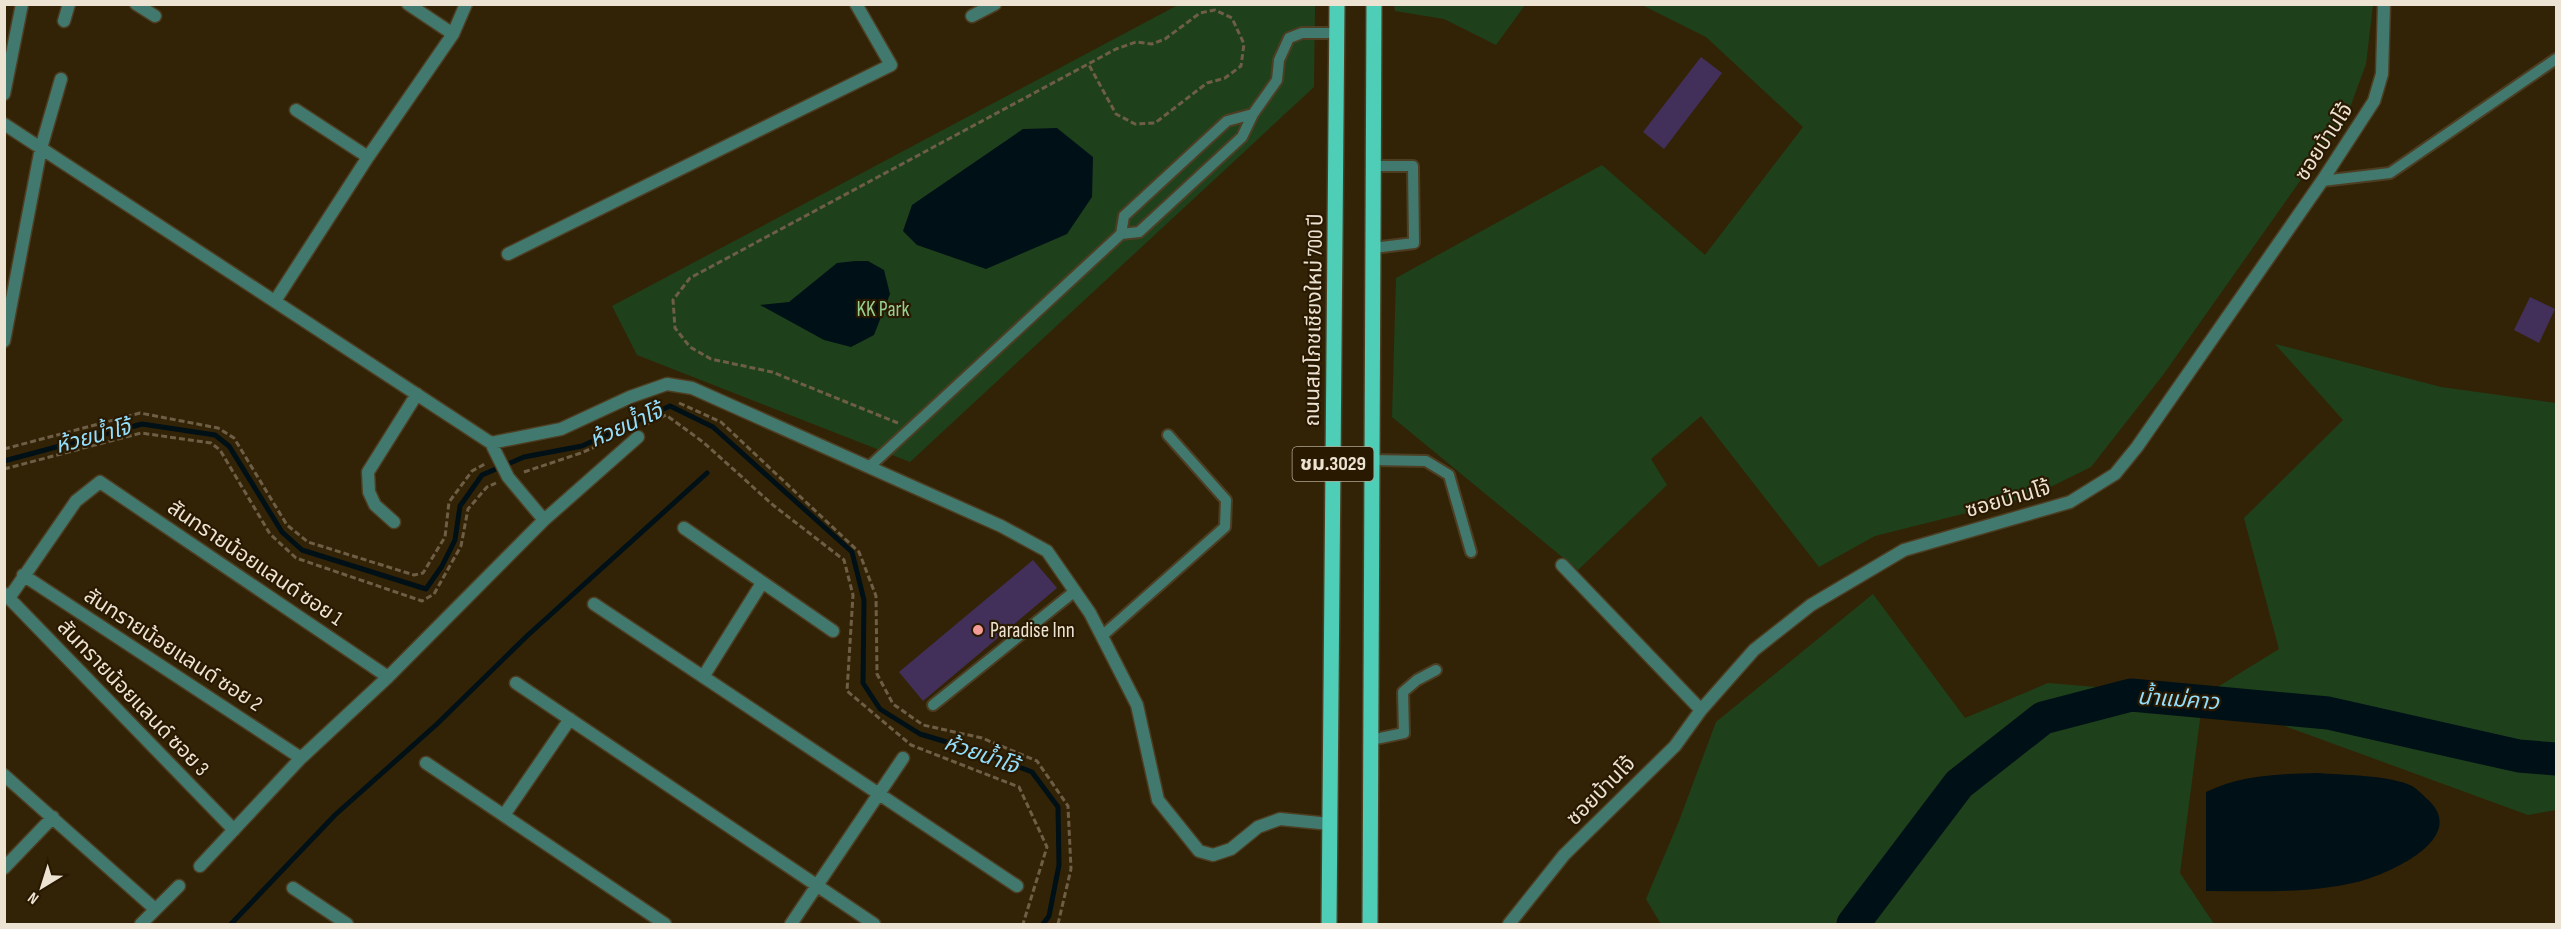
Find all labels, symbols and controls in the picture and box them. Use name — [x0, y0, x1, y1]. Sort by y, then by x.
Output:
street label: ซอยบ้านโจ้ — [2290, 99, 2358, 185]
street label: ถนนสมโภชเชียงใหม่ 700 ปี — [1300, 213, 1328, 427]
park label: KK Park — [856, 297, 910, 322]
water label: ห้วยน้ำโจ้ — [584, 394, 670, 454]
water label: ห้วยน้ำโจ้ — [52, 410, 137, 460]
road number: ชม.3029 — [1292, 447, 1374, 481]
street label: ซอยบ้านโจ้ — [1963, 475, 2053, 523]
street label: สันทรายน้อยแลนด์ ซอย 1 — [163, 495, 348, 631]
street label: สันทรายน้อยแลนด์ ซอย 2 — [79, 583, 267, 717]
street label: สันทรายน้อยแลนด์ ซอย 3 — [52, 615, 214, 781]
place label: Paradise Inn — [990, 618, 1075, 643]
marker: Paradise Inn — [971, 623, 985, 637]
water label: น้ำแม่คาว — [2136, 681, 2221, 716]
water label: ห้วยน้ำโจ้ — [940, 727, 1026, 781]
street label: ซอยบ้านโจ้ — [1561, 751, 1641, 831]
north arrow — [12, 857, 72, 917]
text: N — [24, 888, 43, 908]

